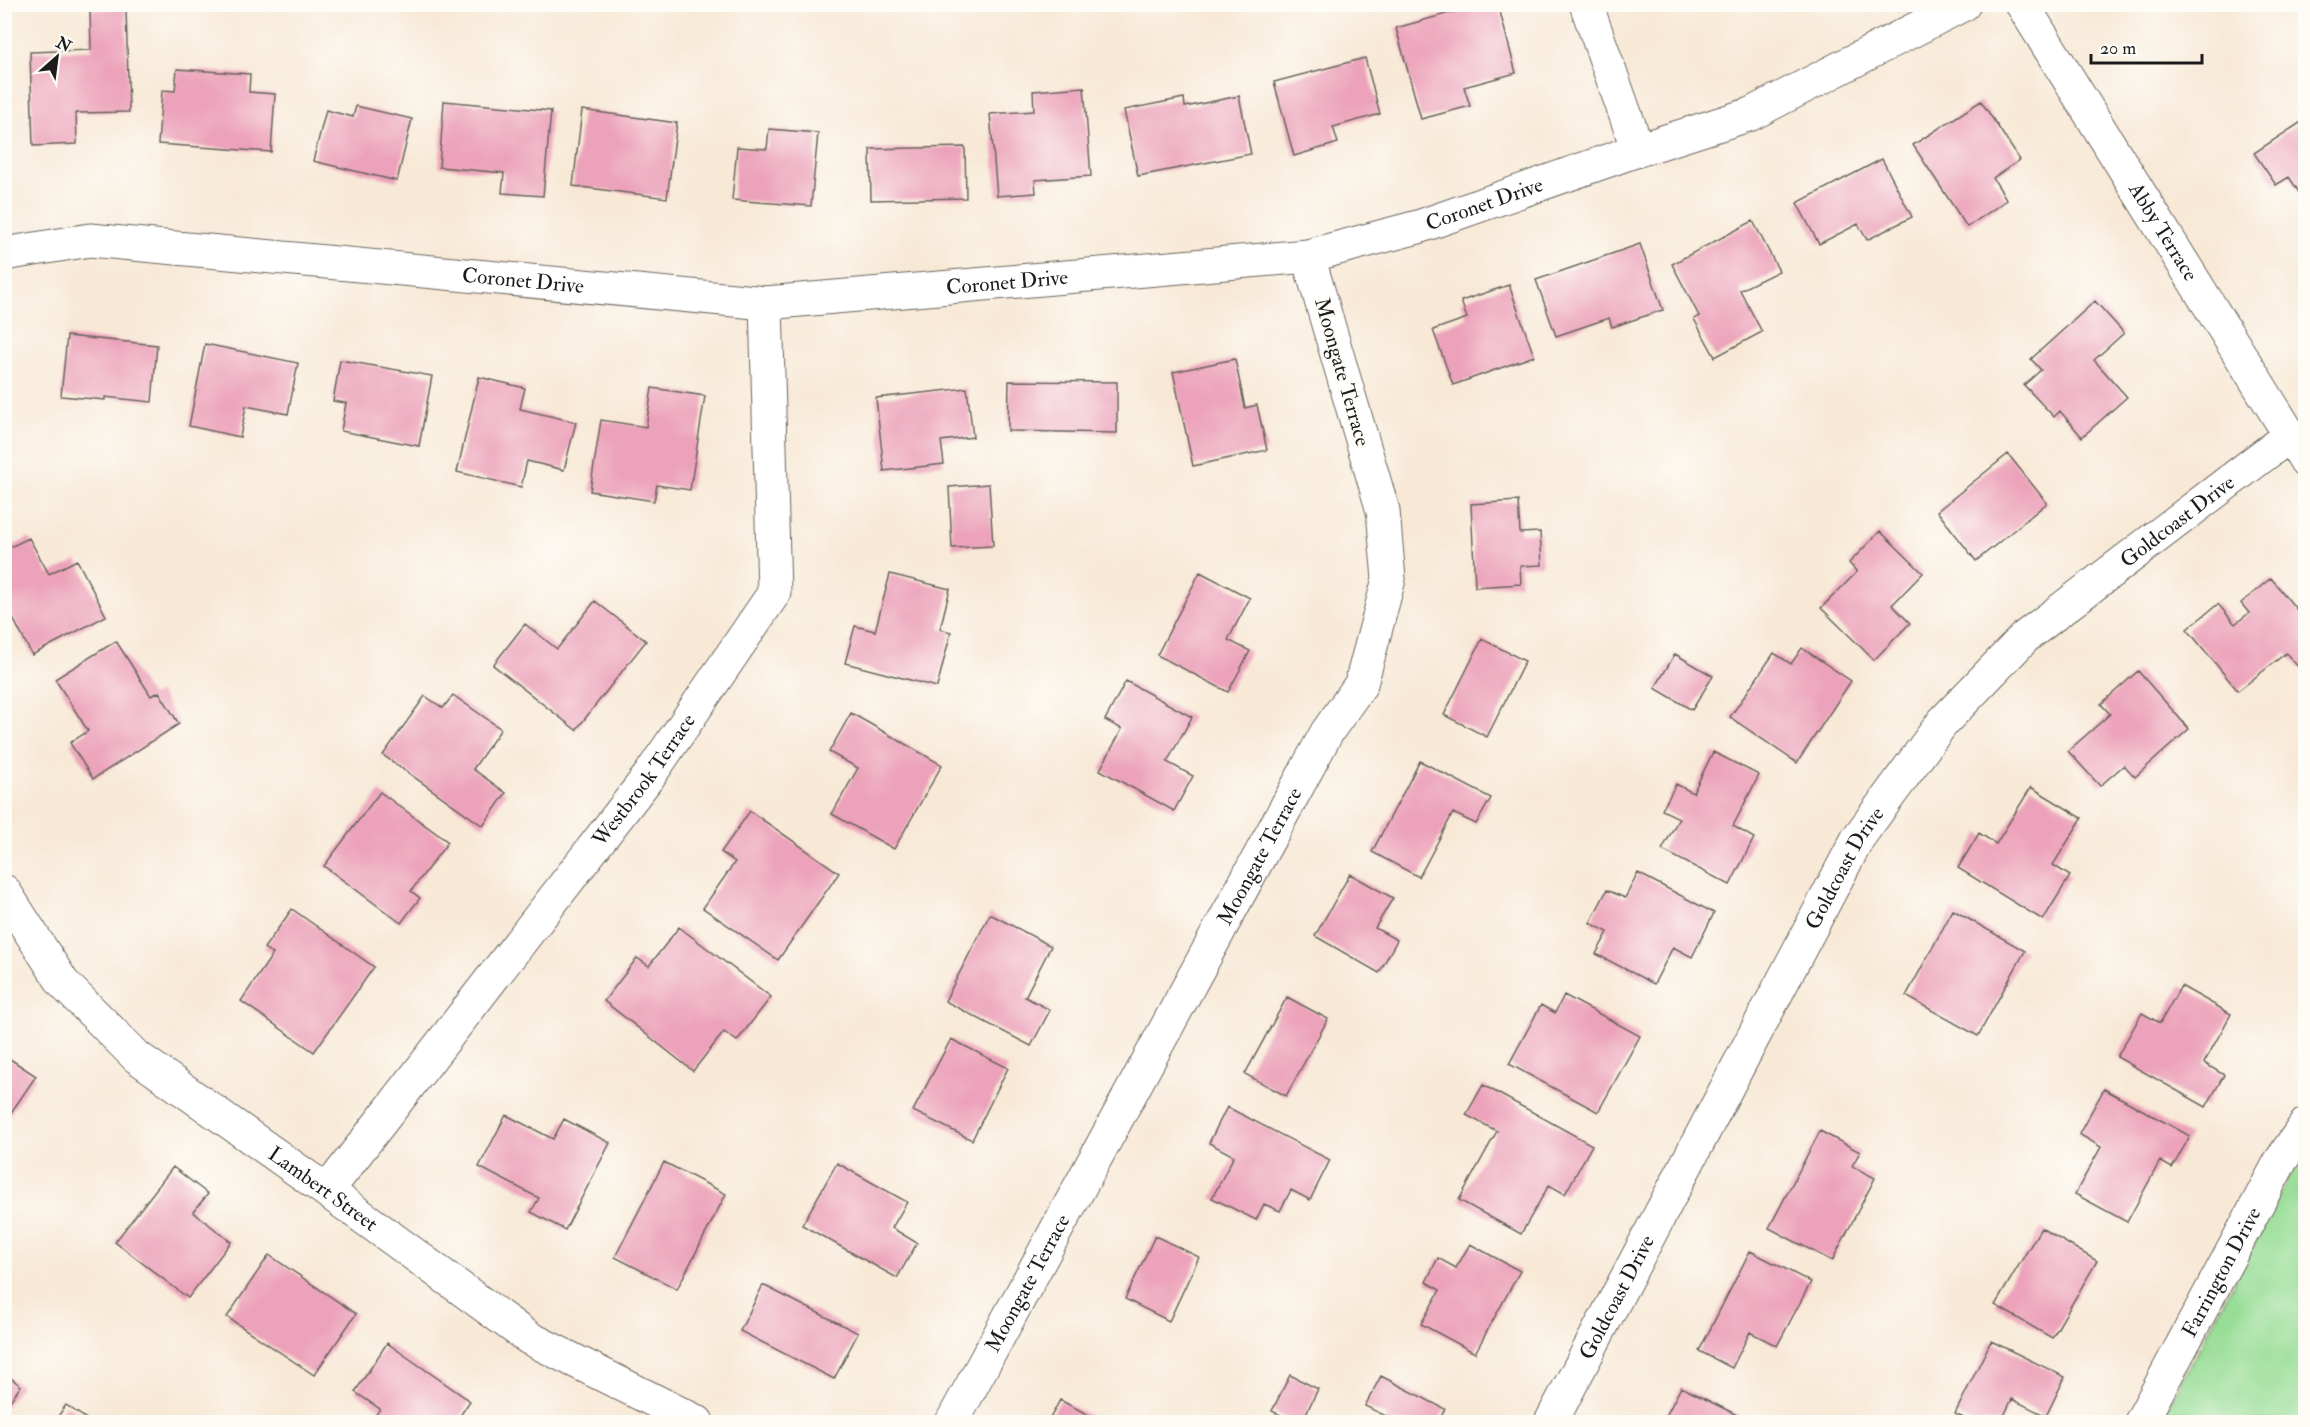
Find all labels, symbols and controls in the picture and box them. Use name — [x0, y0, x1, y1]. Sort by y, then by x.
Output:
north arrow — [27, 27, 87, 87]
scale bar — [2091, 27, 2202, 65]
text: N — [52, 32, 75, 57]
text: 20 m — [2100, 37, 2136, 60]
street label: Coronet Drive — [1422, 171, 1547, 237]
street label: Abby Terrace — [2122, 177, 2204, 286]
street label: Coronet Drive — [461, 261, 585, 299]
street label: Coronet Drive — [945, 263, 1069, 301]
street label: Moongate Terrace — [1308, 295, 1376, 450]
street label: Goldcoast Drive — [2114, 469, 2240, 573]
street label: Westbrook Terrace — [585, 708, 701, 853]
street label: Moongate Terrace — [1211, 782, 1308, 930]
street label: Goldcoast Drive — [1799, 801, 1890, 934]
street label: Lambert Street — [263, 1140, 384, 1237]
street label: Farrington Drive — [2175, 1202, 2267, 1342]
street label: Moongate Terrace — [979, 1209, 1076, 1357]
street label: Goldcoast Drive — [1573, 1230, 1661, 1364]

